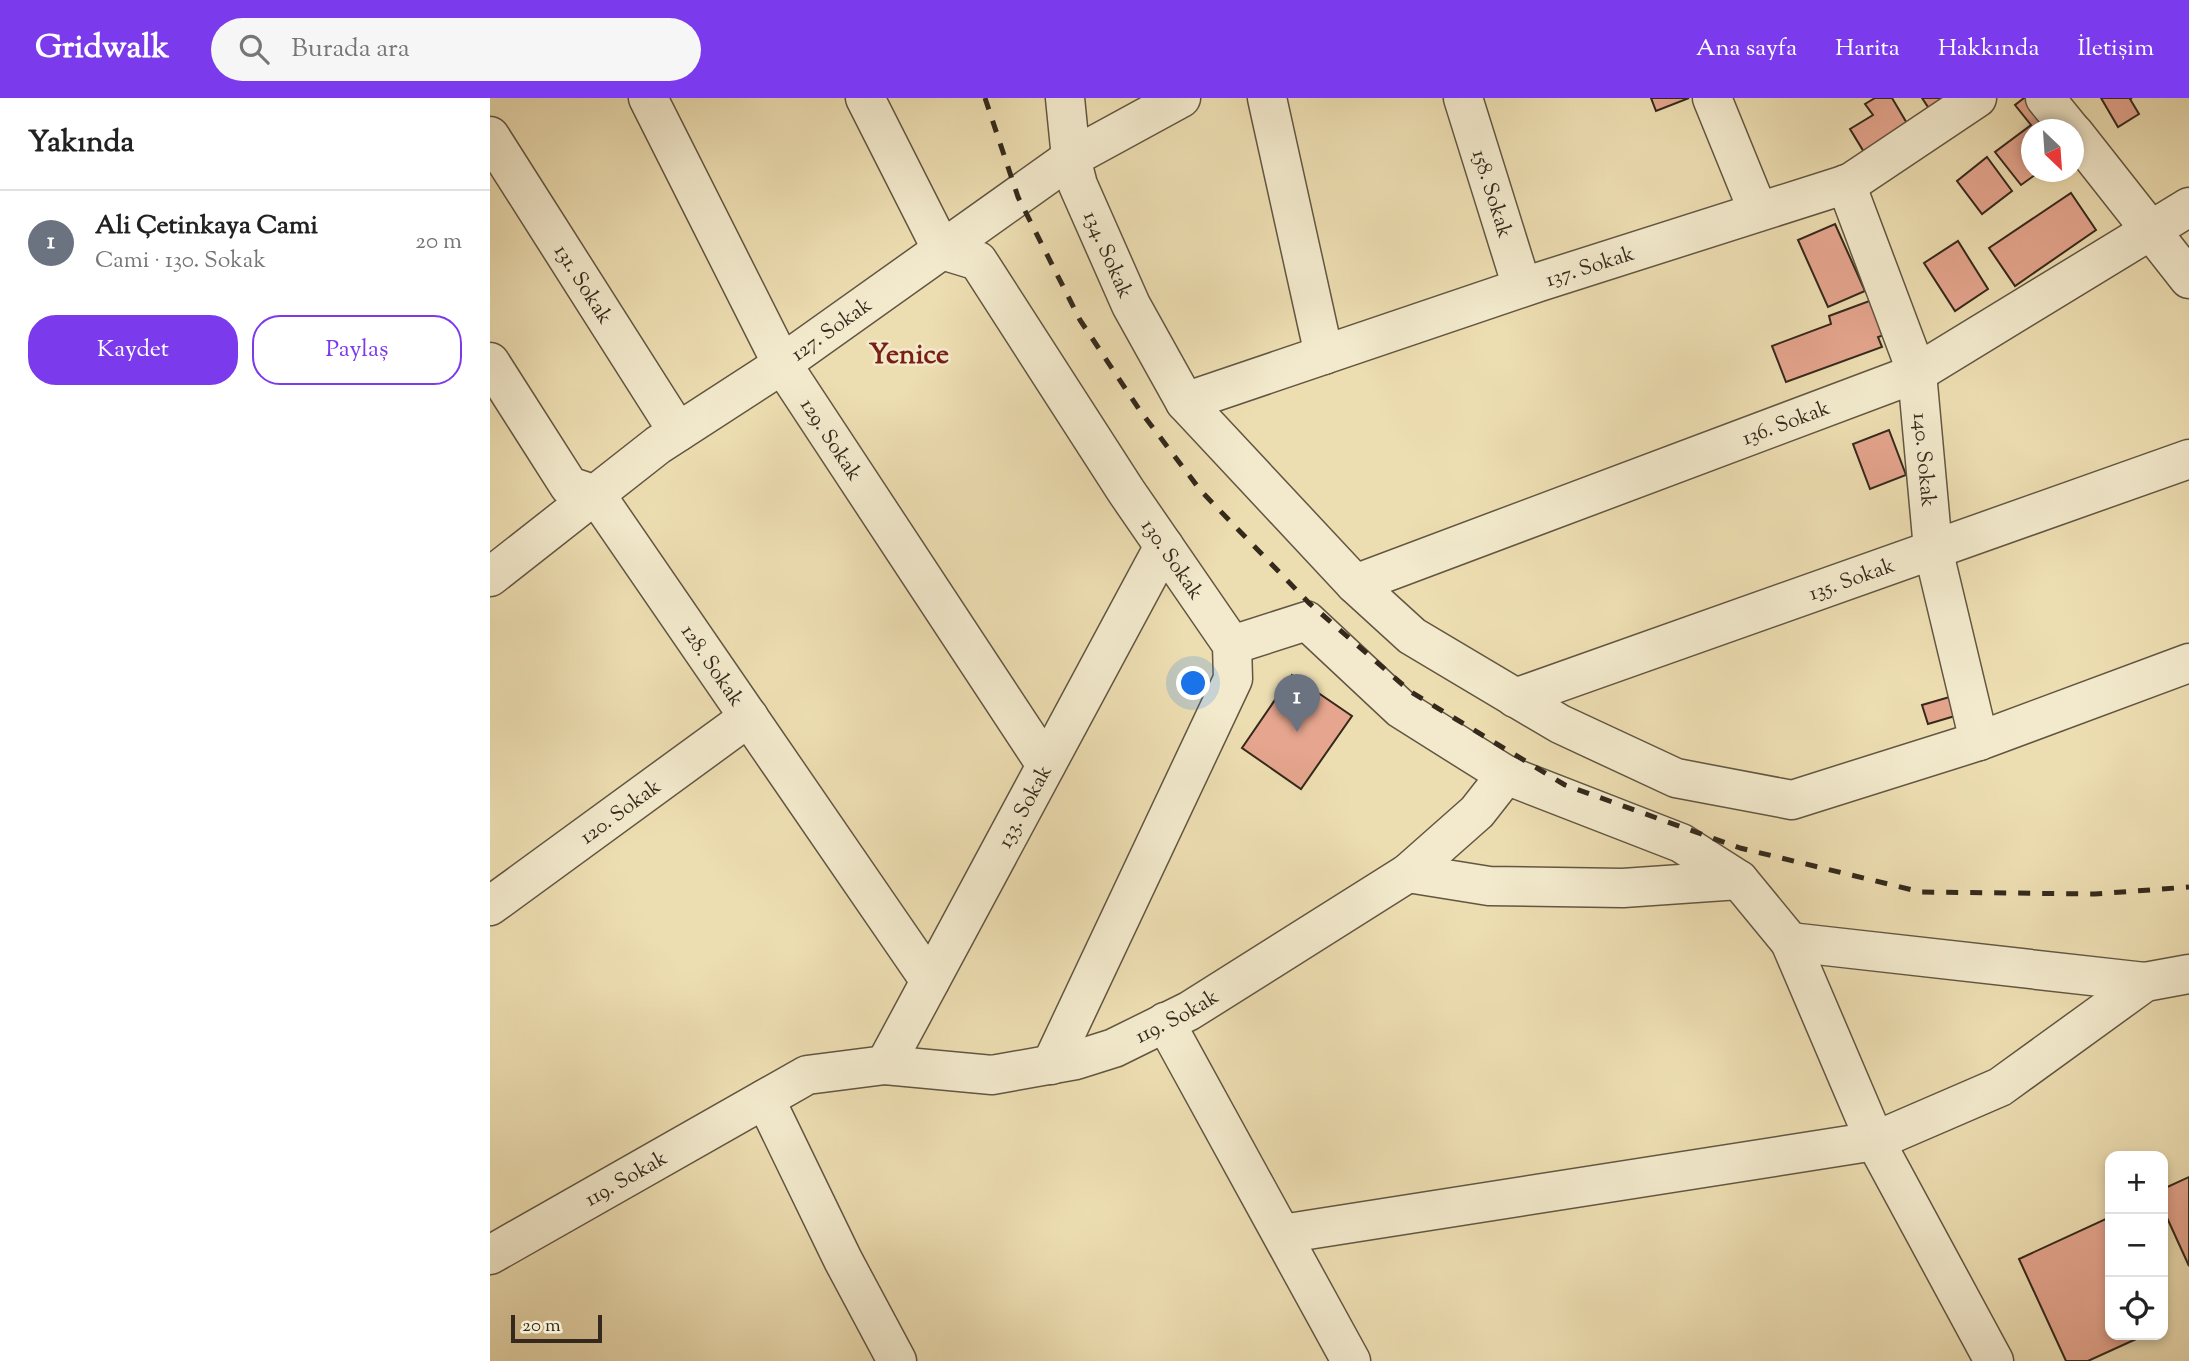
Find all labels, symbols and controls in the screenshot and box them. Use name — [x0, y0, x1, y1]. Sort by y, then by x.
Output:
search box — [211, 18, 701, 81]
text: Gridwalk — [35, 25, 169, 73]
icon: search — [235, 30, 273, 68]
text: Burada ara — [291, 31, 410, 68]
text: Ana sayfa — [1696, 32, 1797, 66]
text: Harita — [1835, 32, 1900, 66]
text: Hakkında — [1938, 32, 2039, 66]
text: İletişim — [2077, 32, 2154, 66]
north arrow — [2021, 119, 2084, 182]
text: Yakında — [28, 122, 134, 165]
street label: 158. Sokak — [1463, 146, 1519, 242]
street label: 134. Sokak — [1074, 207, 1139, 304]
text: Ali Çetinkaya Cami — [95, 208, 318, 245]
text: 1 — [47, 226, 55, 259]
text: 20 m — [415, 226, 462, 259]
street label: 131. Sokak — [546, 239, 619, 331]
street label: 137. Sokak — [1542, 239, 1639, 296]
text: Cami · 130. Sokak — [95, 245, 266, 278]
street label: 127. Sokak — [786, 291, 879, 370]
button: Kaydet — [28, 315, 238, 385]
button: Paylaş — [252, 315, 462, 385]
district label: Yenice — [869, 336, 949, 376]
street label: 129. Sokak — [792, 393, 868, 488]
street label: 136. Sokak — [1738, 394, 1835, 454]
street label: 140. Sokak — [1904, 412, 1942, 509]
street label: 130. Sokak — [1133, 514, 1210, 607]
street label: 135. Sokak — [1805, 551, 1900, 610]
street label: 128. Sokak — [672, 619, 750, 714]
your location — [1176, 666, 1210, 700]
pin: 1 — [1274, 674, 1320, 732]
street label: 133. Sokak — [991, 760, 1061, 854]
street label: 120. Sokak — [575, 773, 668, 852]
street label: 119. Sokak — [1131, 983, 1225, 1052]
street label: 119. Sokak — [580, 1144, 674, 1215]
map controls — [2105, 1151, 2168, 1340]
button: + — [2105, 1151, 2168, 1214]
button: − — [2105, 1214, 2168, 1277]
button: locate — [2105, 1277, 2168, 1340]
scale bar — [511, 1312, 602, 1344]
text: 20 m — [522, 1313, 561, 1340]

